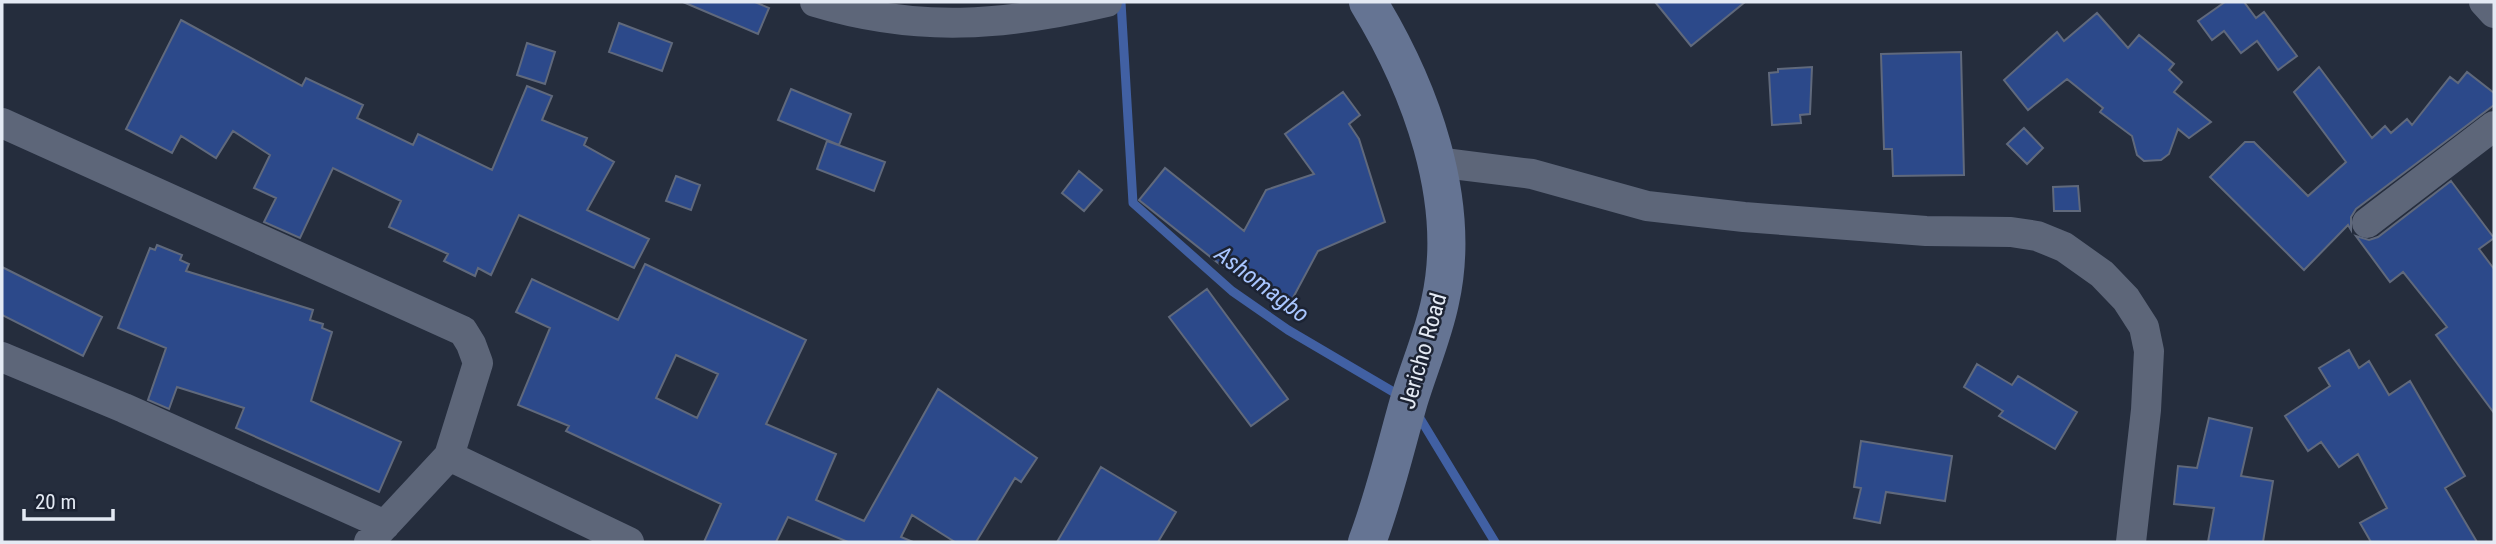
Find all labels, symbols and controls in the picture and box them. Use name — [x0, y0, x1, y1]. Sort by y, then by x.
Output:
water label: Ashomagbo — [1209, 239, 1314, 328]
street label: Jericho Road — [1394, 290, 1452, 412]
scale bar — [24, 477, 114, 522]
text: 20 m — [35, 490, 76, 514]

